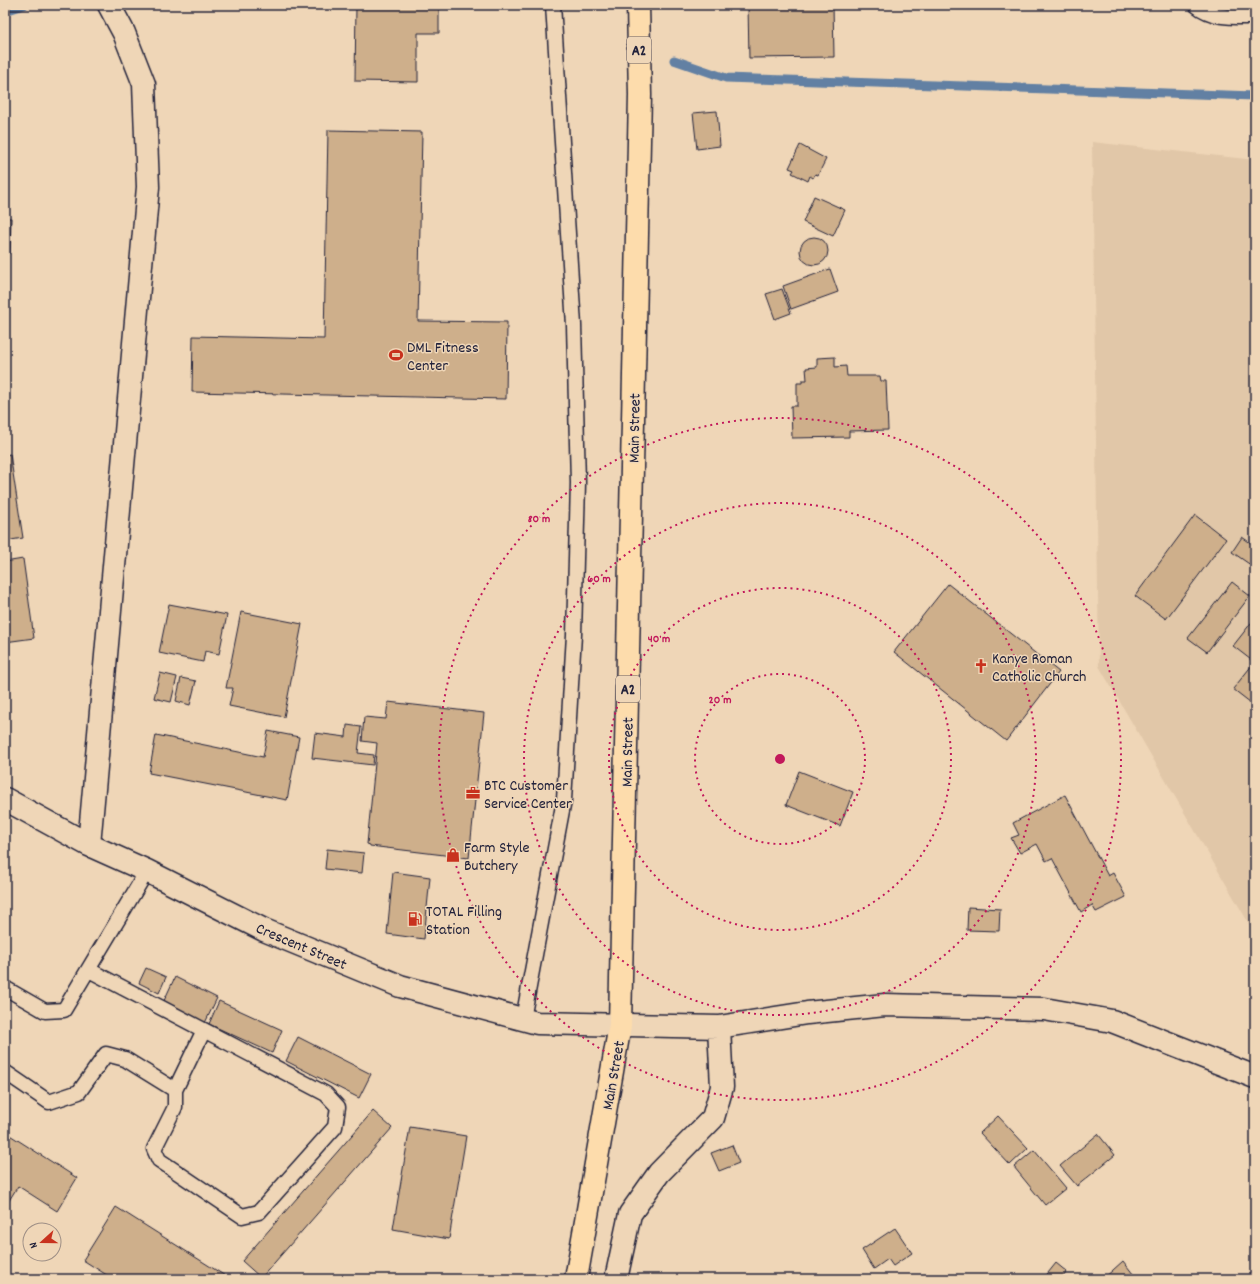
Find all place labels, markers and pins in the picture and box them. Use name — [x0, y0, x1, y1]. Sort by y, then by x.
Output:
place label: DML Fitness Center — [407, 337, 479, 378]
sports icon: DML Fitness Center — [388, 347, 404, 363]
place label: Kanye Roman Catholic Church — [992, 648, 1086, 689]
church icon: Kanye Roman Catholic Church — [973, 658, 989, 674]
centre of rings — [773, 752, 787, 766]
place label: BTC Customer Service Center — [484, 775, 572, 816]
office icon: BTC Customer Service Center — [465, 785, 481, 801]
place label: Farm Style Butchery — [464, 837, 530, 878]
shop icon: Farm Style Butchery — [445, 847, 461, 863]
place label: TOTAL Filling Station — [426, 901, 502, 942]
fuel station icon: TOTAL Filling Station — [407, 911, 423, 927]

